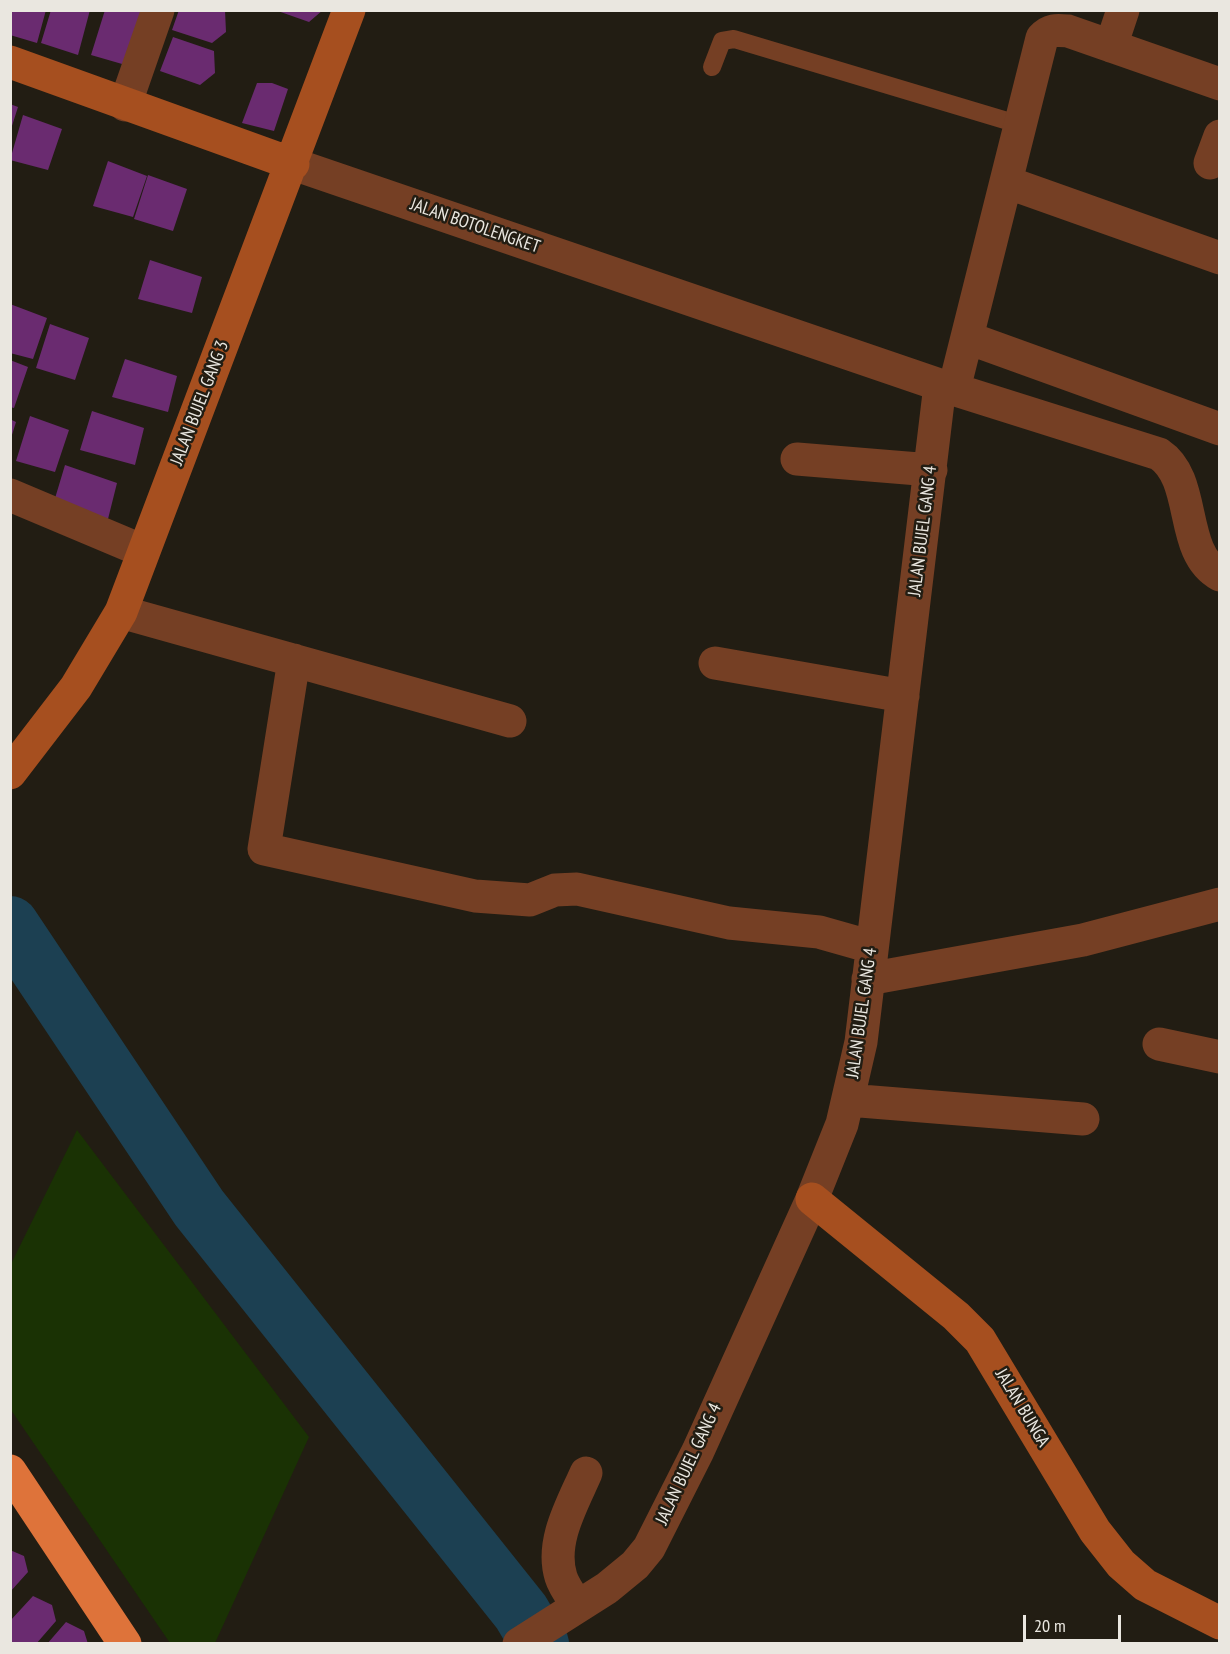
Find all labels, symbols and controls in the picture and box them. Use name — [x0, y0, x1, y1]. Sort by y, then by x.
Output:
street label: JALAN BOTOLENGKET — [407, 194, 543, 258]
street label: JALAN BUJEL GANG 3 — [166, 338, 234, 468]
street label: JALAN BUJEL GANG 4 — [904, 464, 942, 598]
street label: JALAN BUJEL GANG 4 — [842, 946, 882, 1080]
street label: JALAN BUNGA — [990, 1365, 1054, 1451]
street label: JALAN BUJEL GANG 4 — [651, 1400, 727, 1528]
scale bar — [1026, 1603, 1124, 1641]
text: 20 m — [1034, 1614, 1066, 1637]

